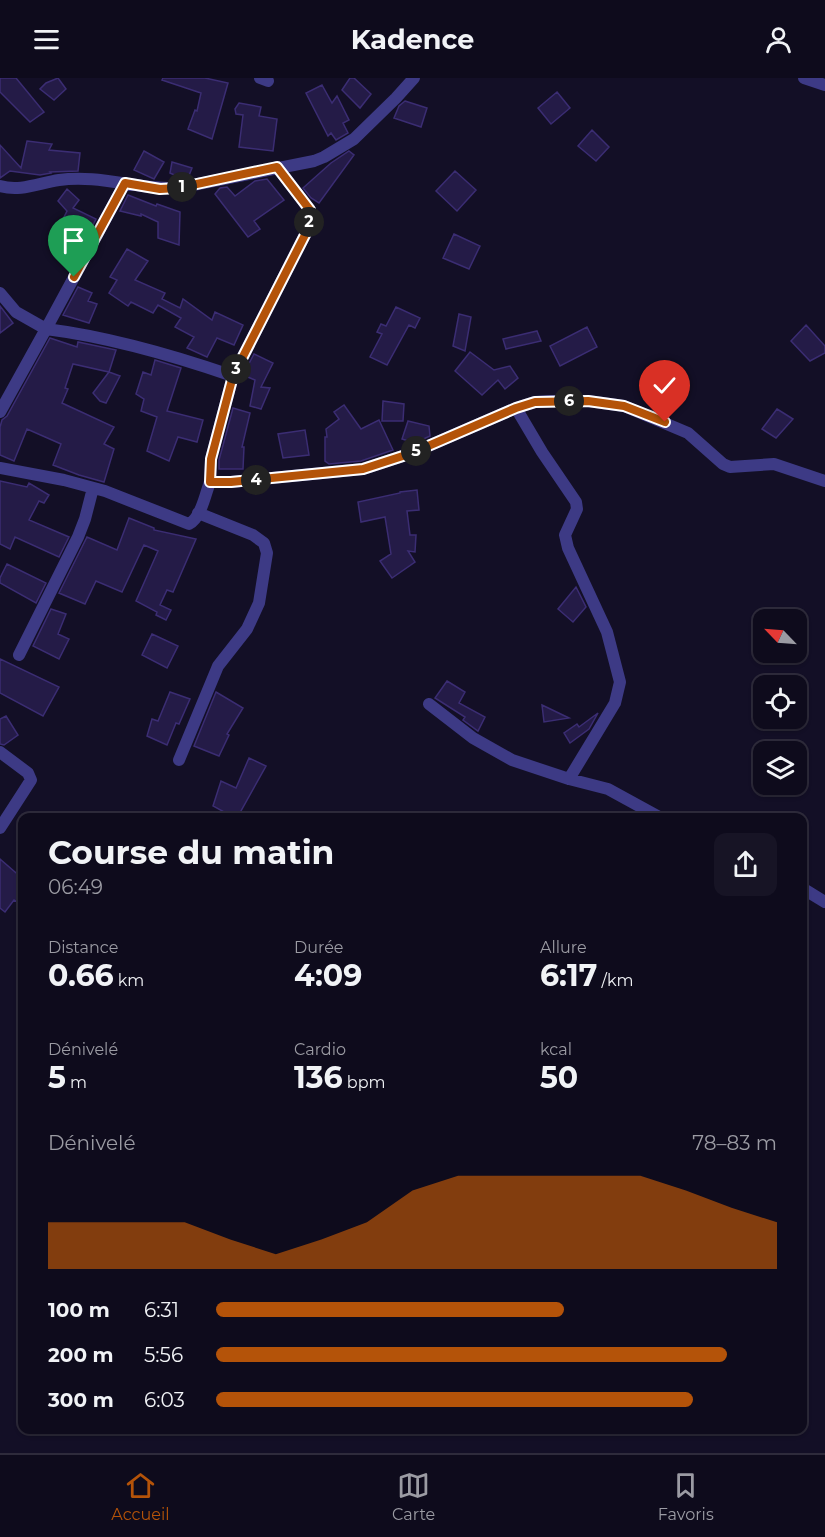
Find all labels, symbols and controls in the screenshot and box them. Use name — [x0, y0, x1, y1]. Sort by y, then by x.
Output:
icon: menu — [30, 23, 63, 56]
text: Kadence — [351, 23, 474, 56]
icon: person — [762, 23, 795, 56]
pin: 1 — [167, 172, 197, 202]
text: 1 — [179, 177, 185, 196]
pin: 2 — [294, 207, 324, 237]
text: 2 — [304, 212, 314, 231]
pin — [48, 215, 99, 277]
icon: arrive — [57, 224, 90, 257]
pin: 3 — [221, 354, 251, 384]
text: 3 — [231, 359, 241, 378]
pin — [639, 360, 690, 422]
icon: check — [648, 369, 681, 402]
pin: 6 — [554, 386, 584, 416]
text: 6 — [564, 391, 574, 410]
pin: 5 — [401, 436, 431, 466]
text: 5 — [411, 441, 421, 460]
pin: 4 — [241, 465, 271, 495]
text: 4 — [250, 470, 262, 489]
north arrow — [753, 609, 807, 663]
map controls — [753, 609, 807, 795]
button: locate — [753, 675, 807, 729]
button: layers — [753, 741, 807, 795]
text: Course du matin — [48, 832, 334, 872]
button: share — [714, 833, 777, 896]
text: 06:49 — [48, 875, 103, 899]
text: Distance — [48, 938, 118, 957]
text: Durée — [294, 938, 344, 957]
text: Allure — [540, 938, 587, 957]
text: 0.66 — [48, 957, 114, 994]
text: 4:09 — [294, 957, 362, 994]
text: 6:17 — [540, 957, 597, 994]
text: km — [114, 971, 144, 990]
text: /km — [597, 971, 633, 990]
text: Dénivelé — [48, 1040, 118, 1059]
text: Cardio — [294, 1040, 346, 1059]
text: kcal — [540, 1040, 572, 1059]
text: 5 — [48, 1059, 66, 1096]
text: 136 — [294, 1059, 343, 1096]
text: 50 — [540, 1059, 578, 1096]
text: m — [66, 1073, 87, 1092]
text: bpm — [343, 1073, 386, 1092]
text: Dénivelé — [48, 1131, 136, 1155]
text: 78–83 m — [692, 1131, 777, 1155]
text: 100 m — [48, 1298, 110, 1322]
text: 6:31 — [144, 1298, 179, 1322]
text: 200 m — [48, 1343, 114, 1367]
text: 5:56 — [144, 1343, 183, 1367]
text: 300 m — [48, 1388, 114, 1412]
text: 6:03 — [144, 1388, 185, 1412]
tab: Accueil — [111, 1469, 170, 1524]
tab: Carte — [392, 1469, 435, 1524]
tab: Favoris — [658, 1469, 714, 1524]

